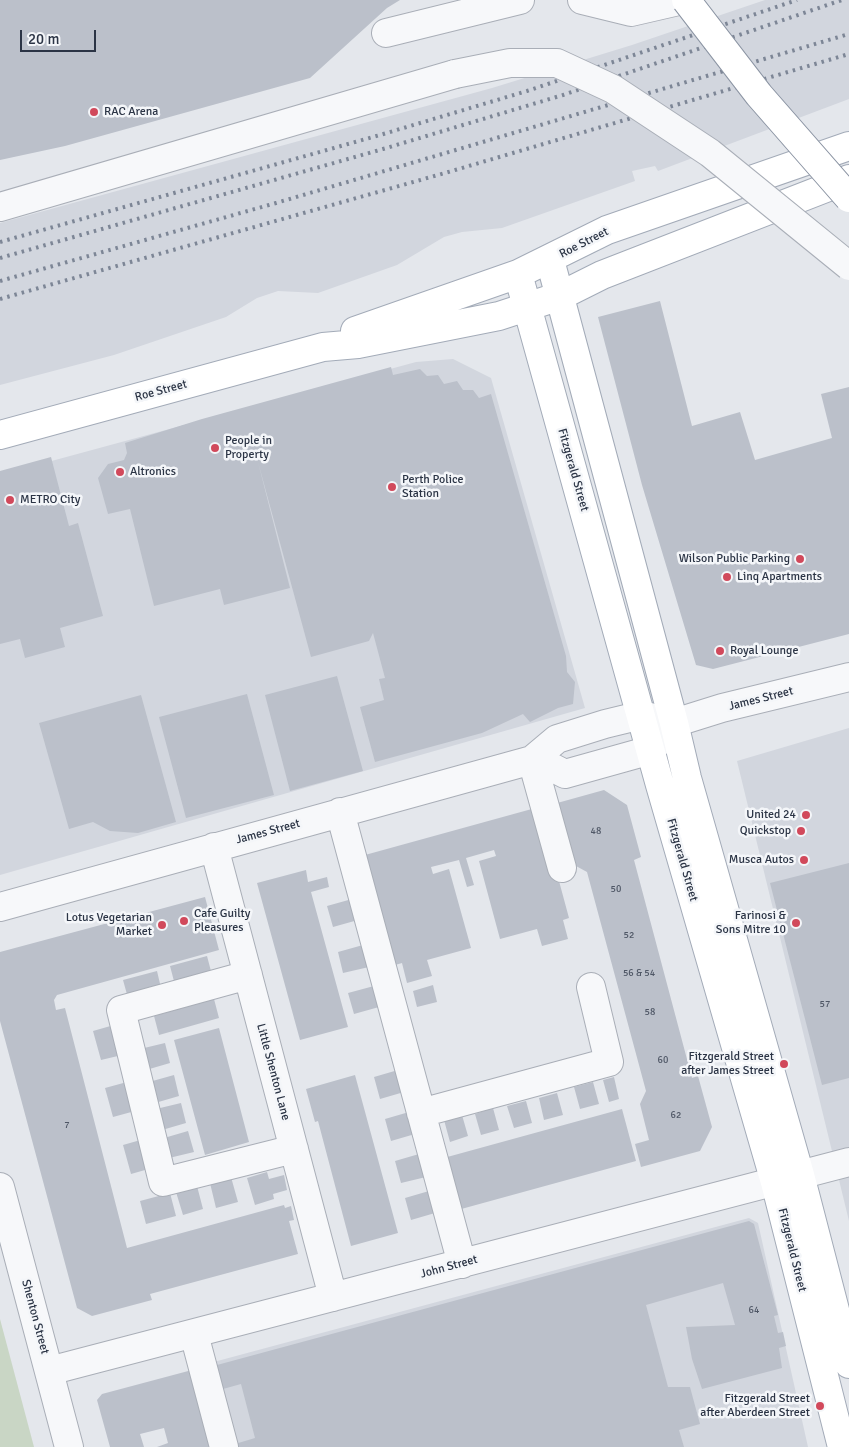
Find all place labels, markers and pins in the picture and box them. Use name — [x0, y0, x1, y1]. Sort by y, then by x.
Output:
place label: RAC Arena — [104, 105, 158, 119]
marker: RAC Arena — [88, 106, 100, 118]
place label: People in Property — [225, 434, 272, 462]
marker: People in Property — [209, 442, 221, 454]
place label: Altronics — [130, 465, 176, 479]
marker: Altronics — [114, 466, 126, 478]
place label: Perth Police Station — [402, 473, 464, 501]
marker: Perth Police Station — [386, 481, 398, 493]
place label: METRO City — [20, 493, 80, 507]
marker: METRO City — [4, 494, 16, 506]
place label: Wilson Public Parking — [679, 552, 790, 566]
marker: Wilson Public Parking — [794, 553, 806, 565]
place label: Linq Apartments — [737, 570, 822, 584]
marker: Linq Apartments — [721, 571, 733, 583]
place label: Royal Lounge — [730, 644, 798, 658]
marker: Royal Lounge — [714, 645, 726, 657]
place label: United 24 — [746, 808, 796, 822]
marker: United 24 — [800, 809, 812, 821]
place label: Quickstop — [740, 824, 791, 838]
marker: Quickstop — [795, 825, 807, 837]
place label: Musca Autos — [729, 853, 794, 867]
marker: Musca Autos — [798, 854, 810, 866]
place label: Cafe Guilty Pleasures — [194, 907, 250, 935]
place label: Farinosi & Sons Mitre 10 — [716, 909, 786, 937]
place label: Lotus Vegetarian Market — [66, 911, 152, 939]
marker: Cafe Guilty Pleasures — [178, 915, 190, 927]
marker: Farinosi & Sons Mitre 10 — [790, 917, 802, 929]
marker: Lotus Vegetarian Market — [156, 919, 168, 931]
place label: Fitzgerald Street after James Street — [681, 1050, 774, 1078]
marker: Fitzgerald Street after James Street — [778, 1058, 790, 1070]
place label: Fitzgerald Street after Aberdeen Street — [700, 1392, 810, 1420]
marker: Fitzgerald Street after Aberdeen Street — [814, 1400, 826, 1412]

